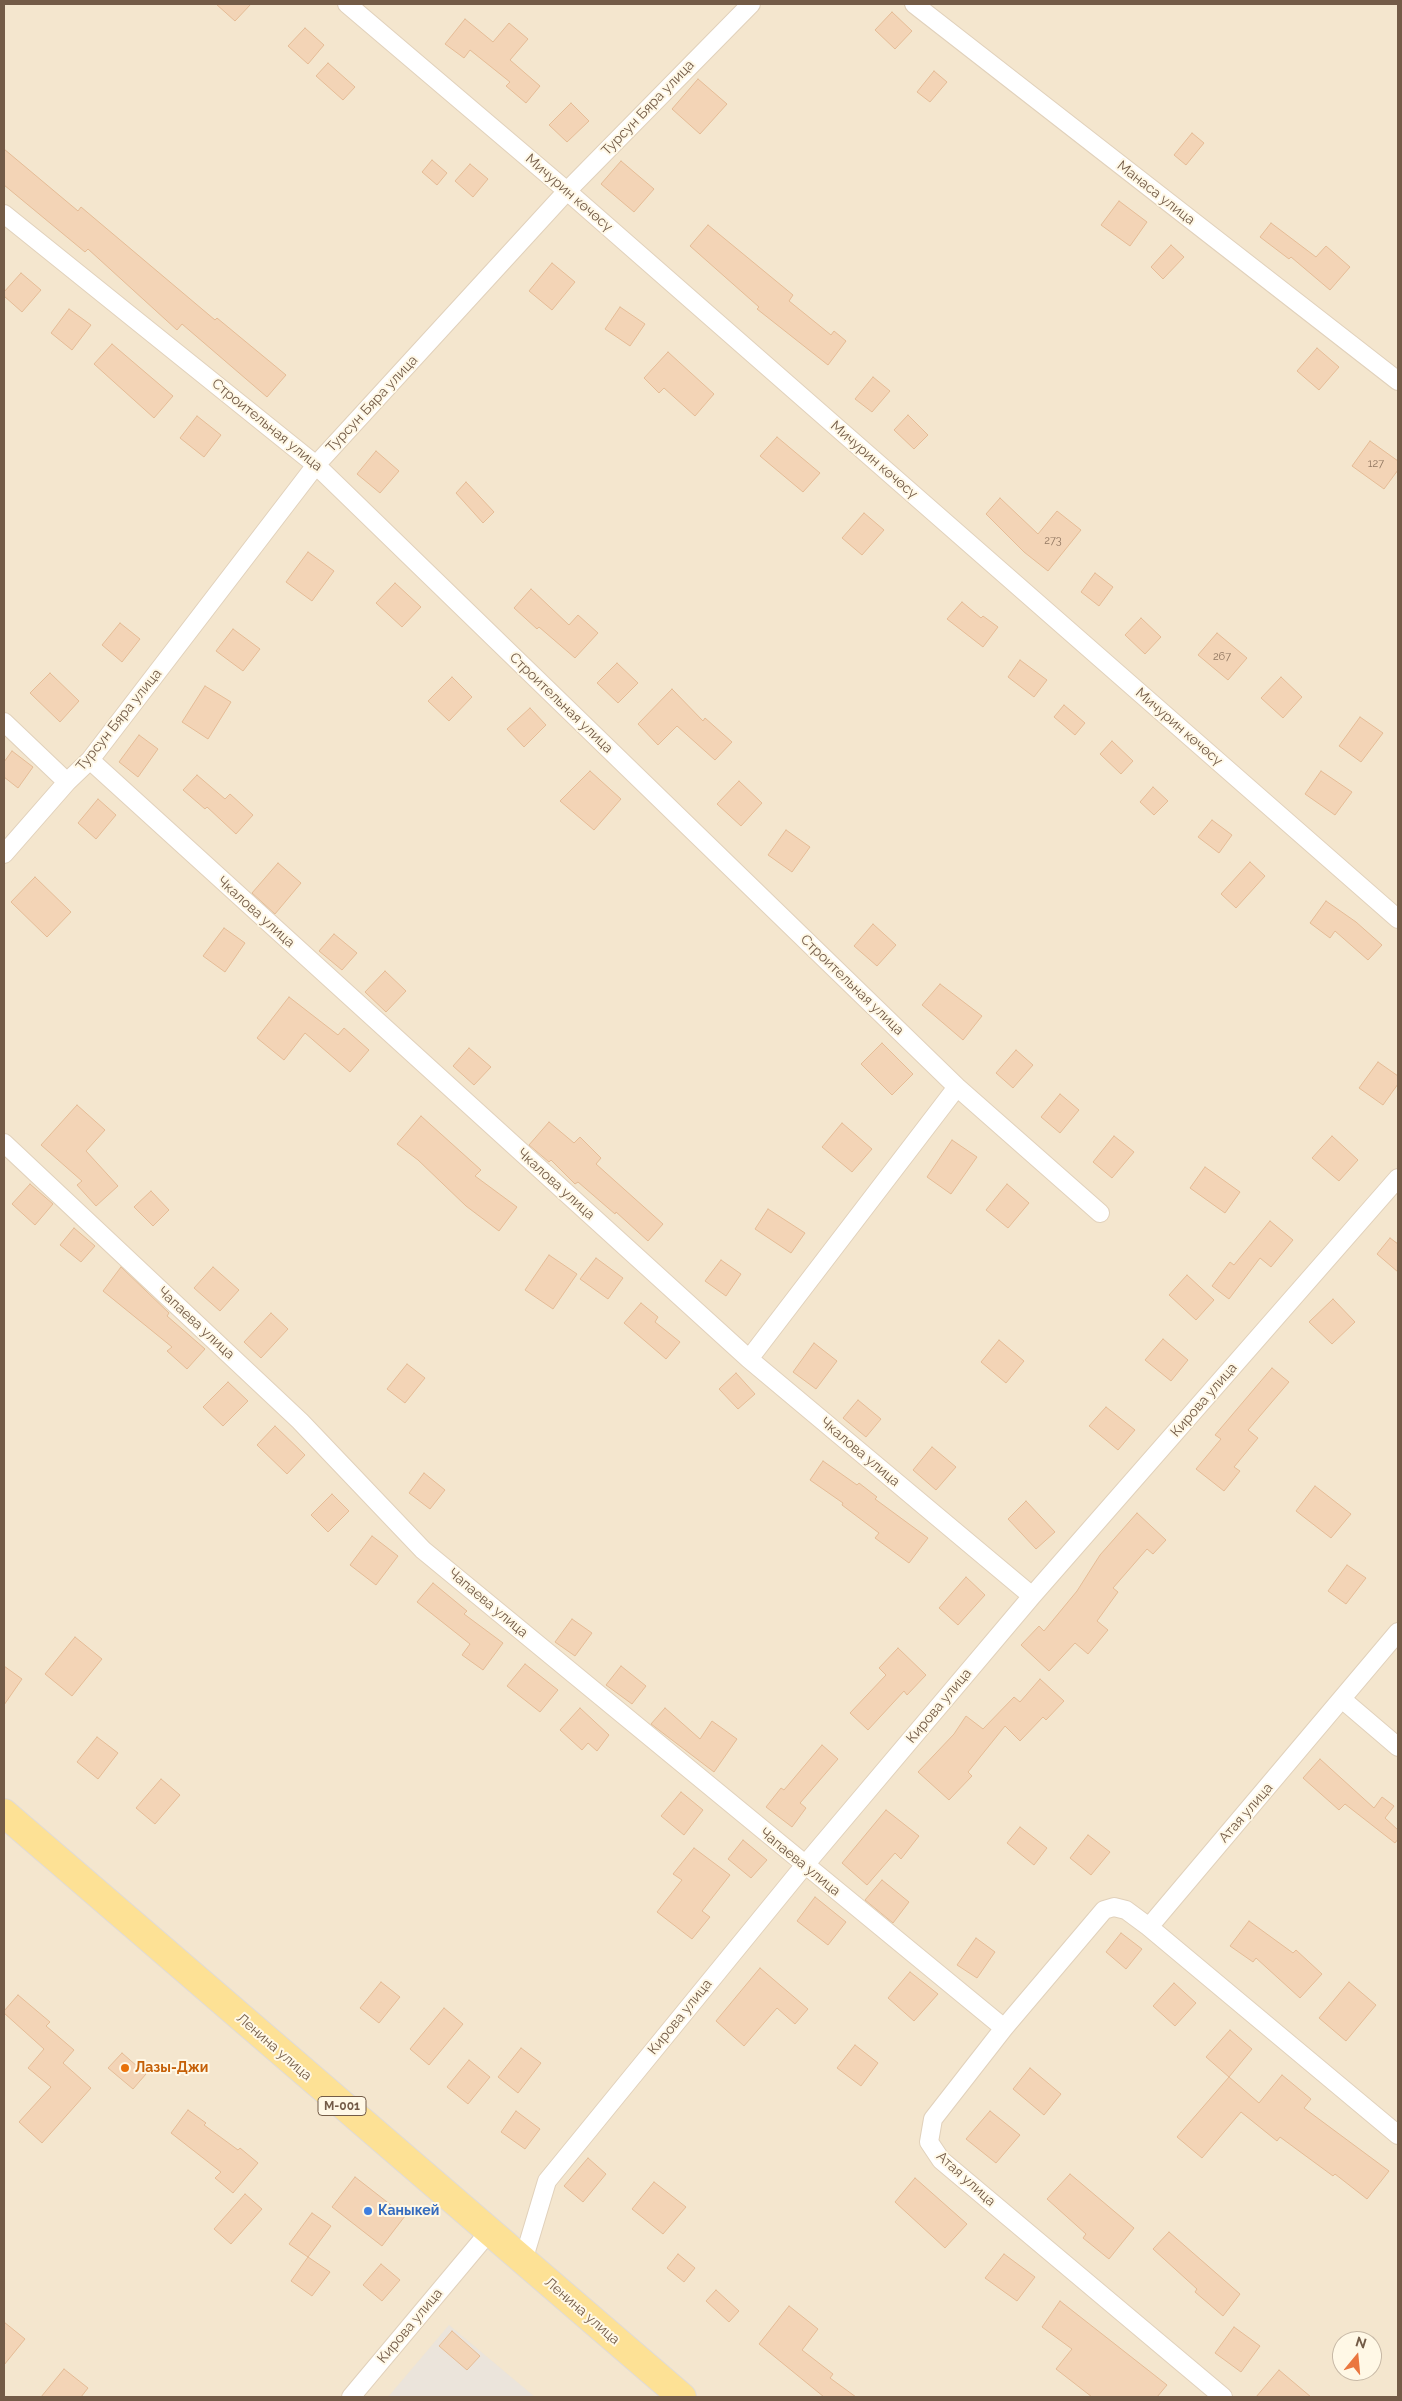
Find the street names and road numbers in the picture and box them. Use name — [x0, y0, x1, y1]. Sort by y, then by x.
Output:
street label: Турсун Бяра улица — [598, 57, 698, 159]
street label: Мичурин көчөсү — [522, 151, 616, 235]
street label: Манаса улица — [1114, 157, 1198, 229]
street label: Турсун Бяра улица — [323, 352, 421, 456]
street label: Строительная улица — [208, 375, 326, 475]
street label: Мичурин көчөсү — [827, 418, 921, 502]
street label: Строительная улица — [506, 649, 616, 757]
street label: Турсун Бяра улица — [73, 666, 165, 774]
street label: Мичурин көчөсү — [1132, 685, 1226, 769]
street label: Чкалова улица — [214, 873, 298, 951]
street label: Строительная улица — [797, 931, 907, 1039]
street label: Чкалова улица — [514, 1145, 598, 1223]
street label: Чапаева улица — [154, 1283, 238, 1363]
street label: Кирова улица — [1167, 1360, 1241, 1440]
street label: Чкалова улица — [817, 1414, 903, 1490]
street label: Чапаева улица — [445, 1565, 531, 1641]
street label: Кирова улица — [903, 1665, 975, 1747]
street label: Атая улица — [1216, 1780, 1276, 1846]
street label: Чапаева улица — [756, 1824, 844, 1900]
street label: Кирова улица — [644, 1976, 716, 2058]
street label: Ленина улица — [233, 2010, 315, 2084]
road number: М-001 — [318, 2096, 366, 2116]
street label: Атая улица — [933, 2148, 999, 2210]
street label: Ленина улица — [541, 2274, 623, 2348]
street label: Кирова улица — [374, 2285, 446, 2367]

